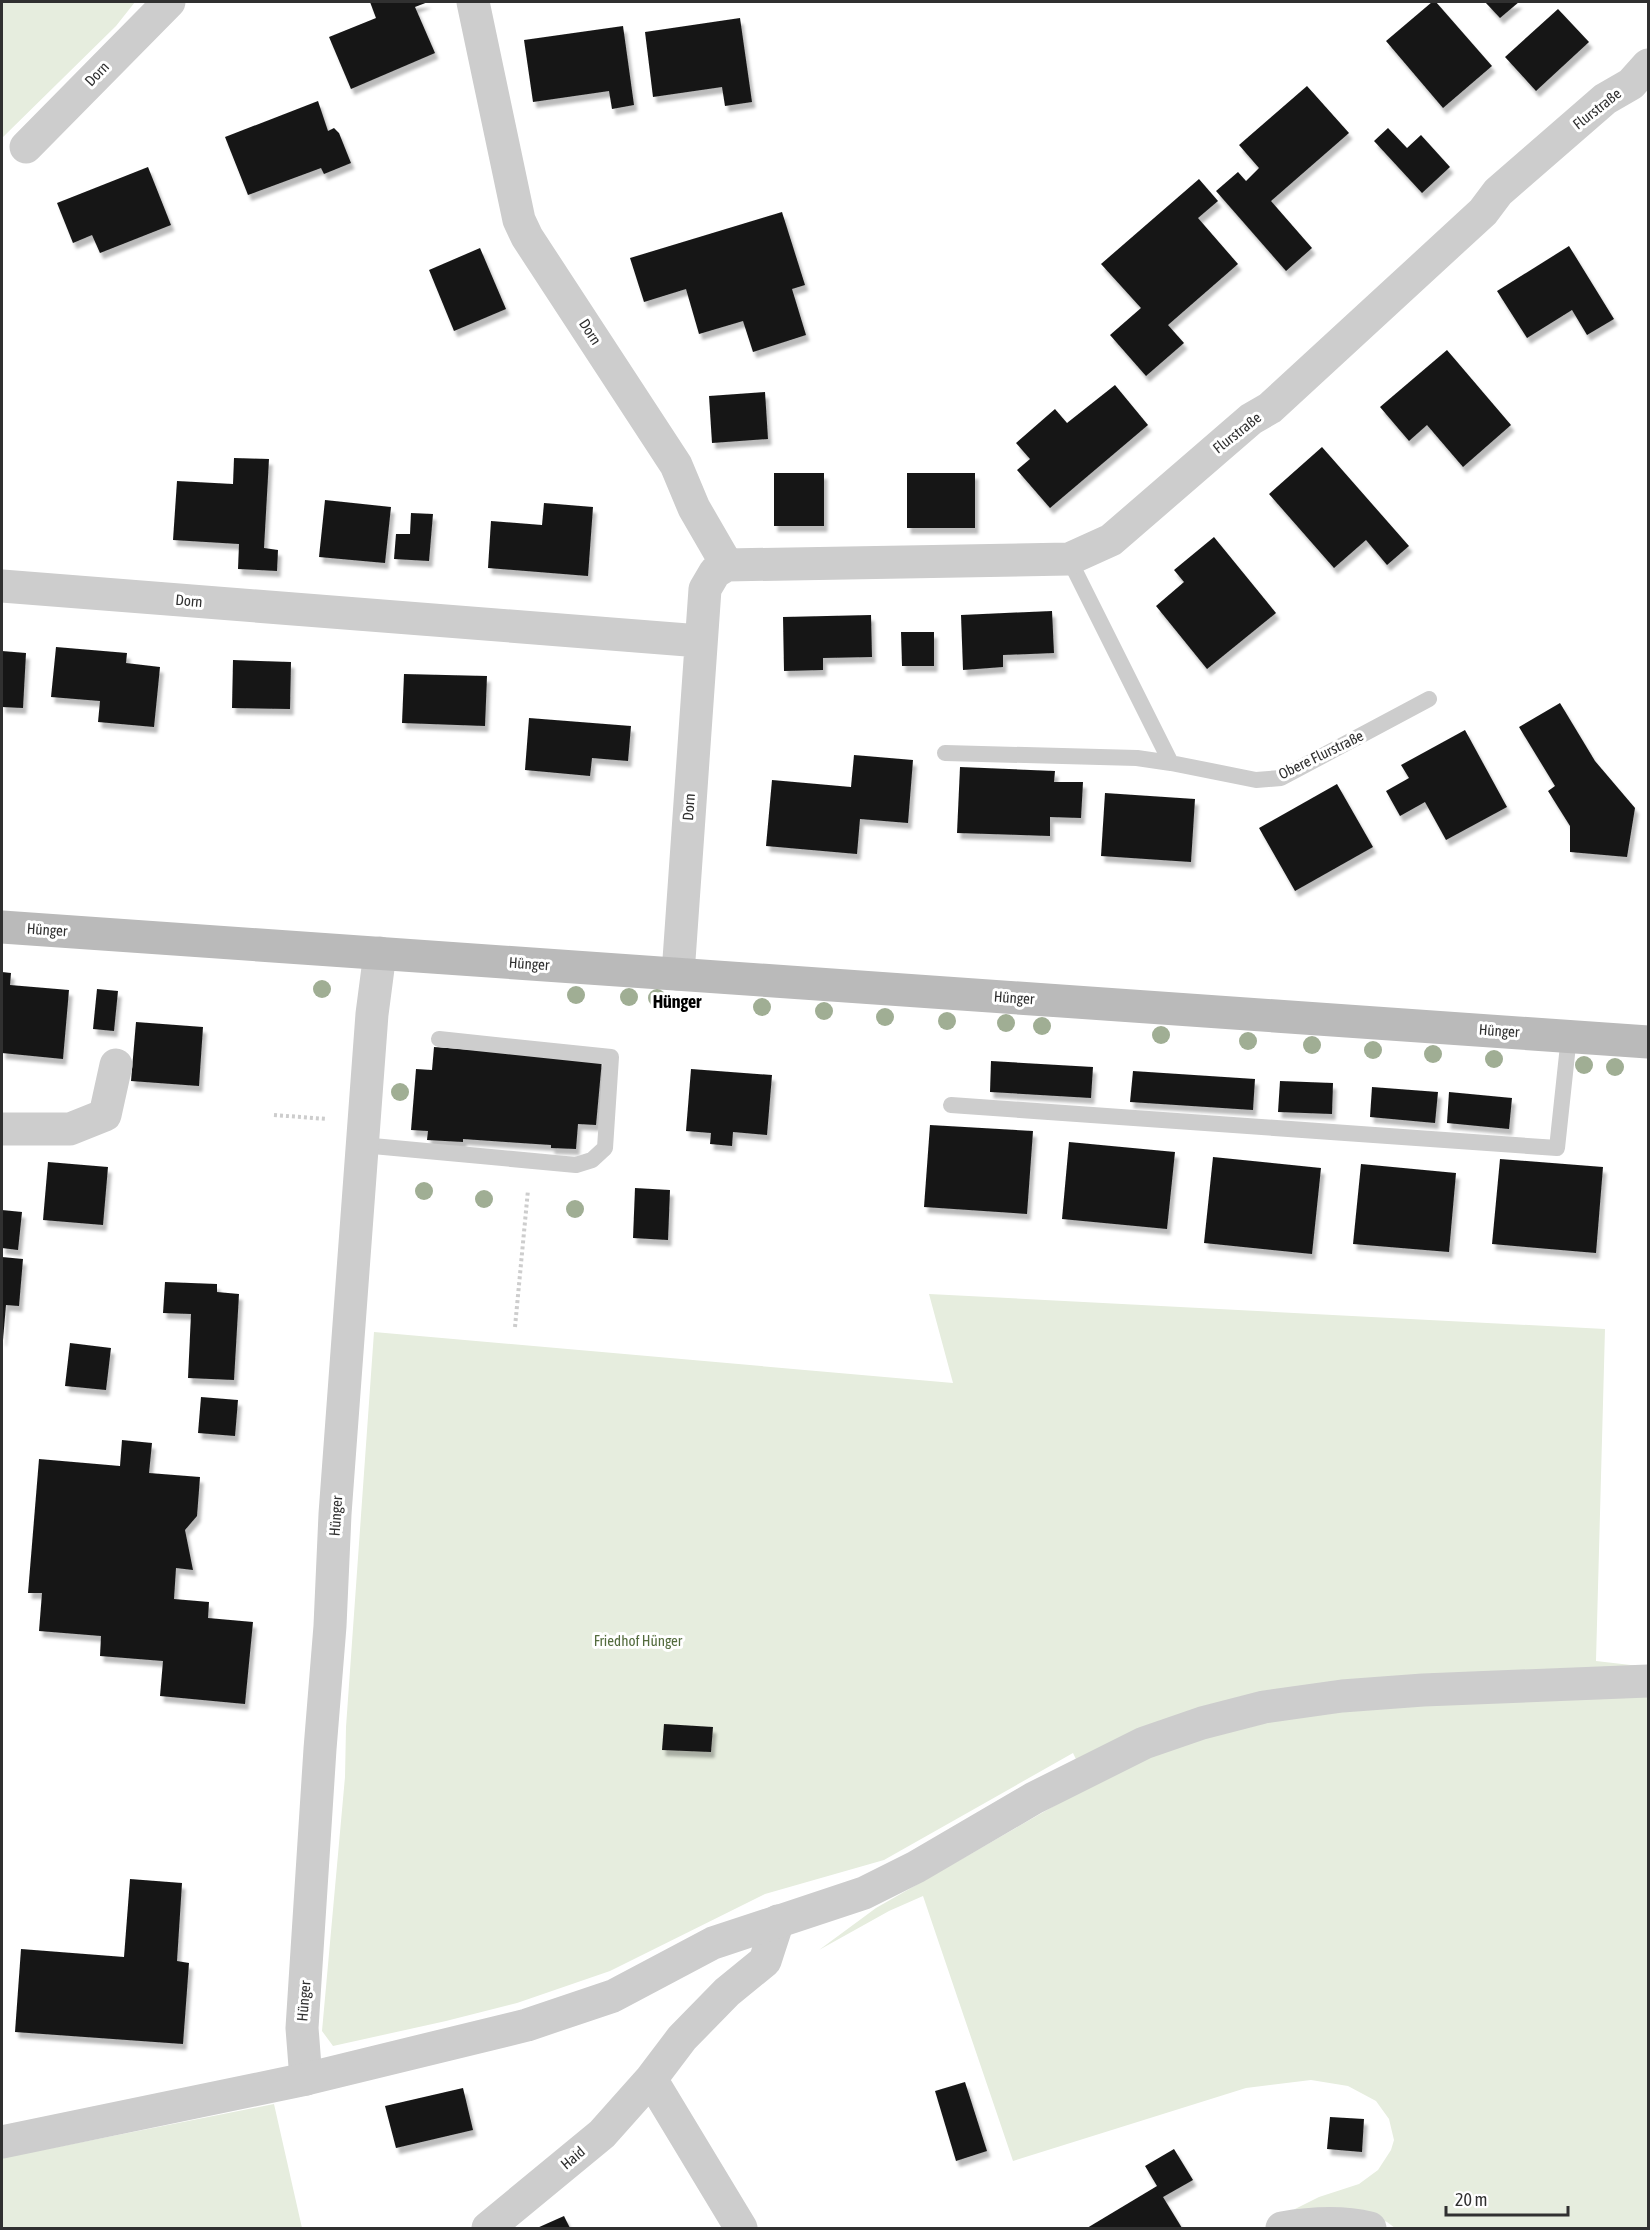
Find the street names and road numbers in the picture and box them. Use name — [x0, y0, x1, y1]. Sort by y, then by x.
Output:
street label: Dorn — [81, 58, 112, 89]
street label: Flurstraße — [1569, 84, 1624, 133]
street label: Dorn — [576, 316, 605, 348]
street label: Flurstraße — [1209, 408, 1264, 457]
street label: Dorn — [175, 591, 203, 610]
street label: Obere Flurstraße — [1276, 727, 1366, 782]
street label: Dorn — [679, 793, 698, 821]
street label: Hünger — [26, 920, 68, 939]
street label: Hünger — [508, 954, 550, 973]
street label: Hünger — [993, 988, 1035, 1007]
street label: Hünger — [1478, 1021, 1520, 1040]
street label: Hünger — [326, 1495, 345, 1537]
street label: Hünger — [293, 1979, 314, 2022]
street label: Haid — [557, 2143, 588, 2173]

